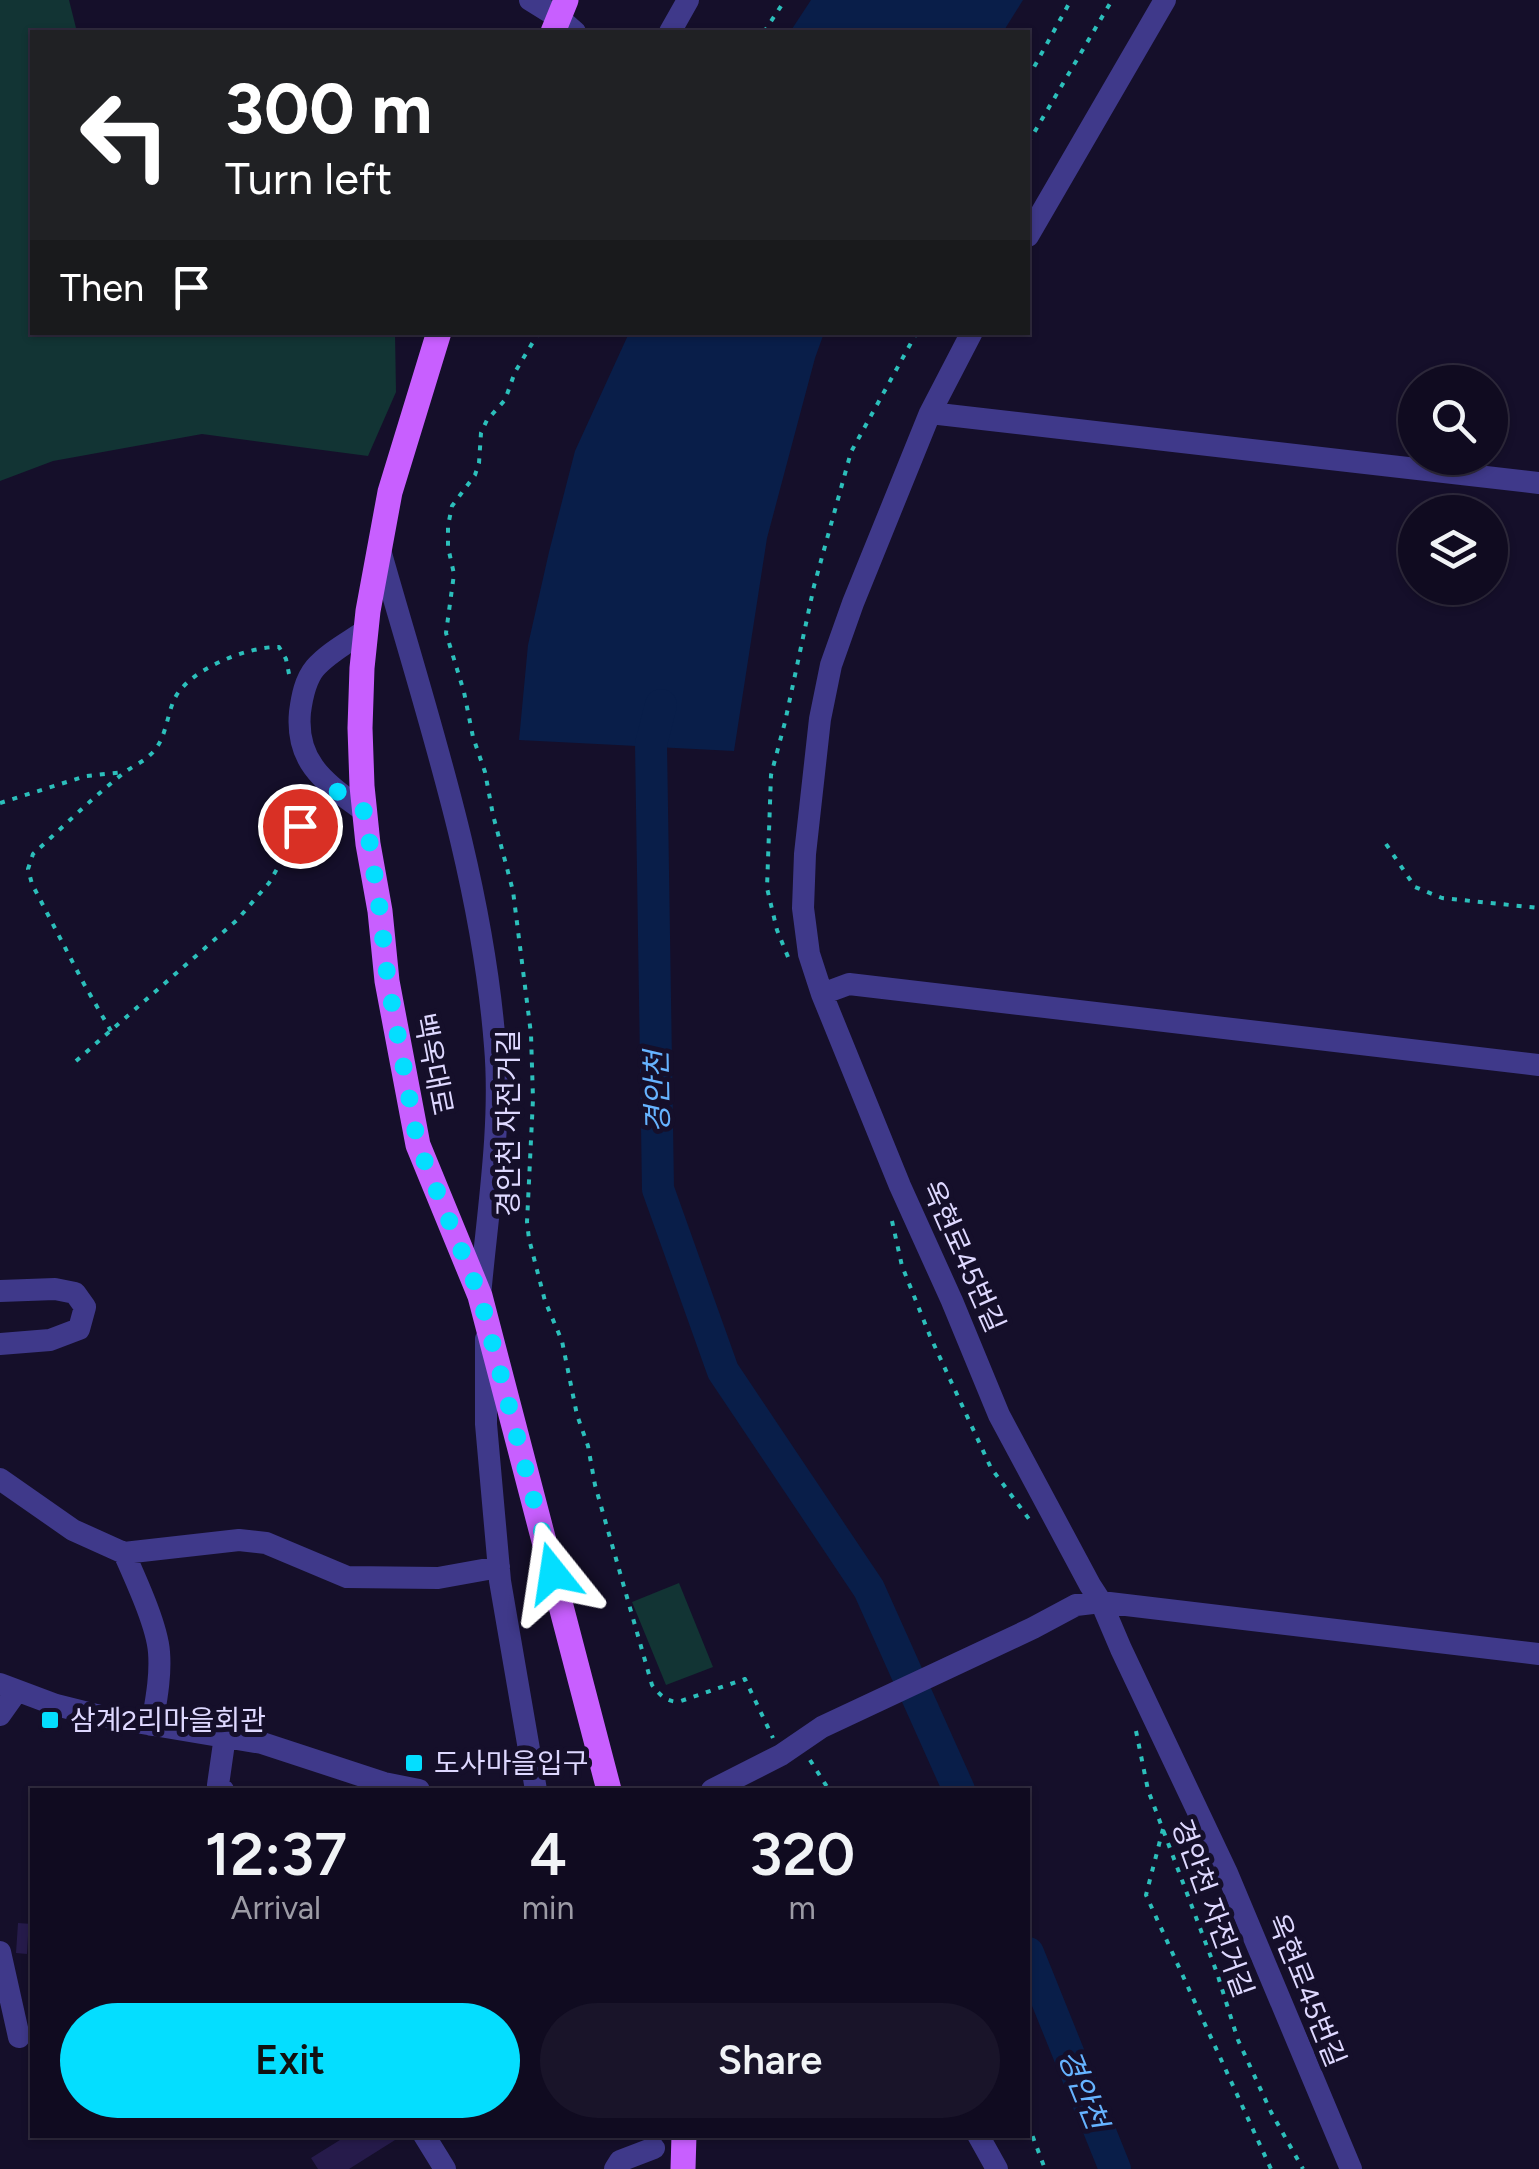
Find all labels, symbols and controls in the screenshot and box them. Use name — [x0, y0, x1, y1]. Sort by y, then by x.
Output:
text: 300 m — [225, 66, 432, 151]
icon: left — [60, 70, 190, 200]
text: Turn left — [225, 151, 392, 205]
icon: arrive — [164, 260, 219, 315]
text: Then — [60, 265, 144, 311]
map controls — [1398, 365, 1508, 605]
button: search — [1398, 365, 1508, 475]
button: layers — [1398, 495, 1508, 605]
pin — [258, 784, 343, 869]
icon: arrive — [273, 799, 328, 854]
street label: 백옥대로 — [407, 1010, 461, 1118]
street label: 경안천 자전거길 — [491, 1029, 525, 1217]
water label: 경안천 — [638, 1047, 676, 1134]
street label: 옥현로45번길 — [915, 1175, 1013, 1337]
position arrow — [501, 1521, 605, 1625]
place label: 삼계2리마을회관 — [70, 1703, 266, 1737]
marker: 삼계2리마을회관 — [39, 1709, 61, 1731]
place label: 도사마을입구 — [434, 1746, 589, 1780]
marker: 도사마을입구 — [403, 1752, 425, 1774]
street label: 경안천 자전거길 — [1165, 1814, 1261, 2002]
text: 12:37 — [205, 1818, 347, 1890]
text: 4 — [529, 1818, 567, 1890]
text: 320 — [749, 1818, 855, 1890]
text: Arrival — [231, 1889, 321, 1927]
text: min — [522, 1889, 574, 1927]
text: m — [789, 1889, 816, 1927]
street label: 옥현로45번길 — [1261, 1908, 1353, 2072]
button: Exit — [60, 2003, 520, 2118]
button: Share — [540, 2003, 1000, 2118]
water label: 경안천 — [1050, 2044, 1117, 2137]

